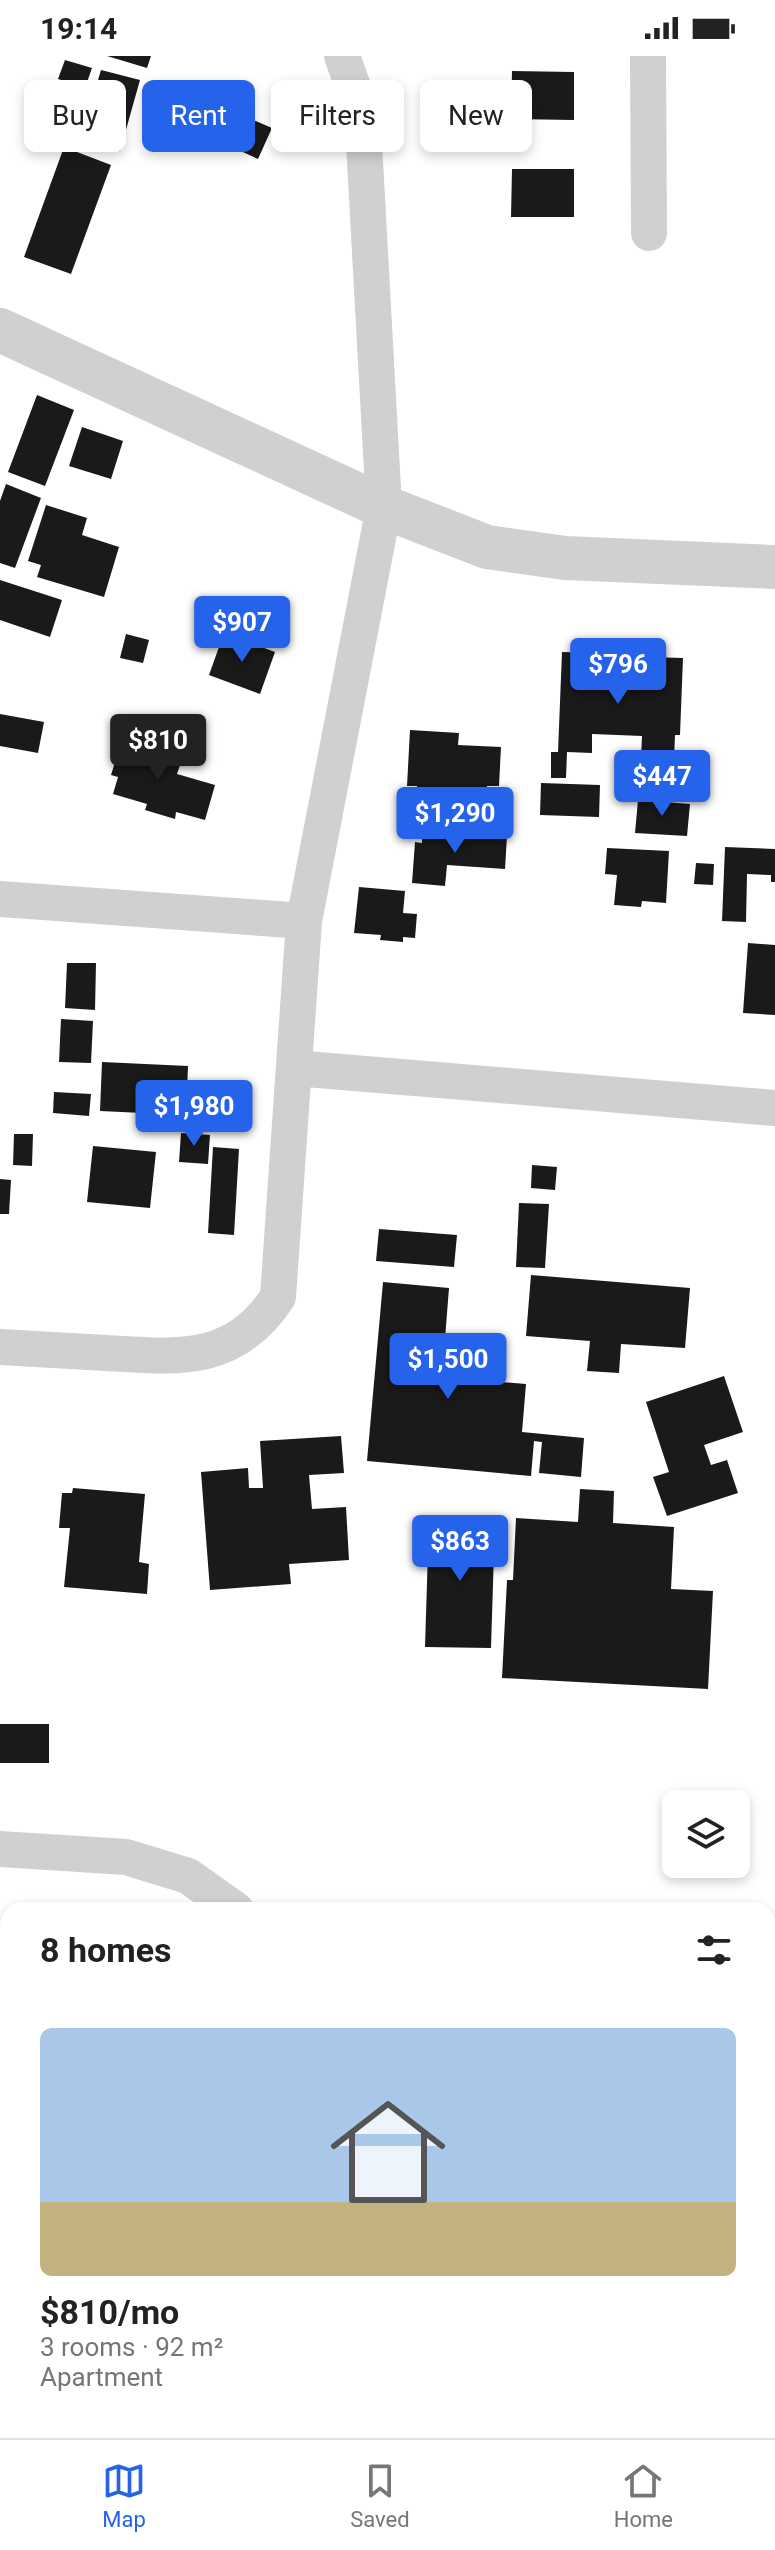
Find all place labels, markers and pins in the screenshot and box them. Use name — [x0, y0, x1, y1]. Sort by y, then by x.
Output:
pin: $907 — [195, 596, 289, 664]
pin: $796 — [571, 638, 665, 706]
pin: $810 — [111, 714, 205, 782]
pin: $447 — [615, 750, 709, 818]
pin: $1,290 — [390, 787, 520, 855]
pin: $1,980 — [129, 1080, 259, 1148]
pin: $1,500 — [383, 1333, 513, 1401]
pin: $863 — [413, 1515, 507, 1583]

